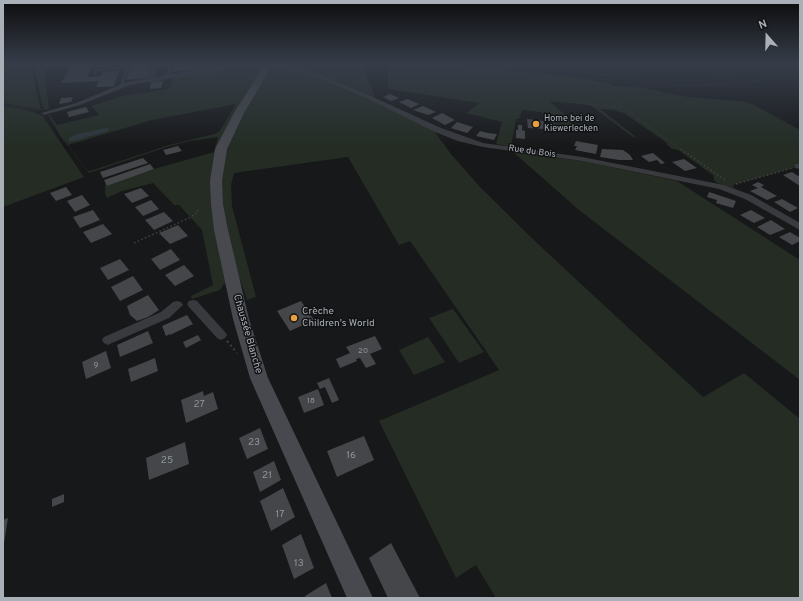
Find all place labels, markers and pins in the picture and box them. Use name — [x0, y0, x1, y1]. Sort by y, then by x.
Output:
place label: Home bei de Kiewerlecken — [544, 114, 598, 135]
marker: Home bei de Kiewerlecken — [531, 119, 541, 129]
place label: Crèche Children's World — [302, 306, 375, 330]
marker: Crèche Children's World — [289, 313, 299, 323]

